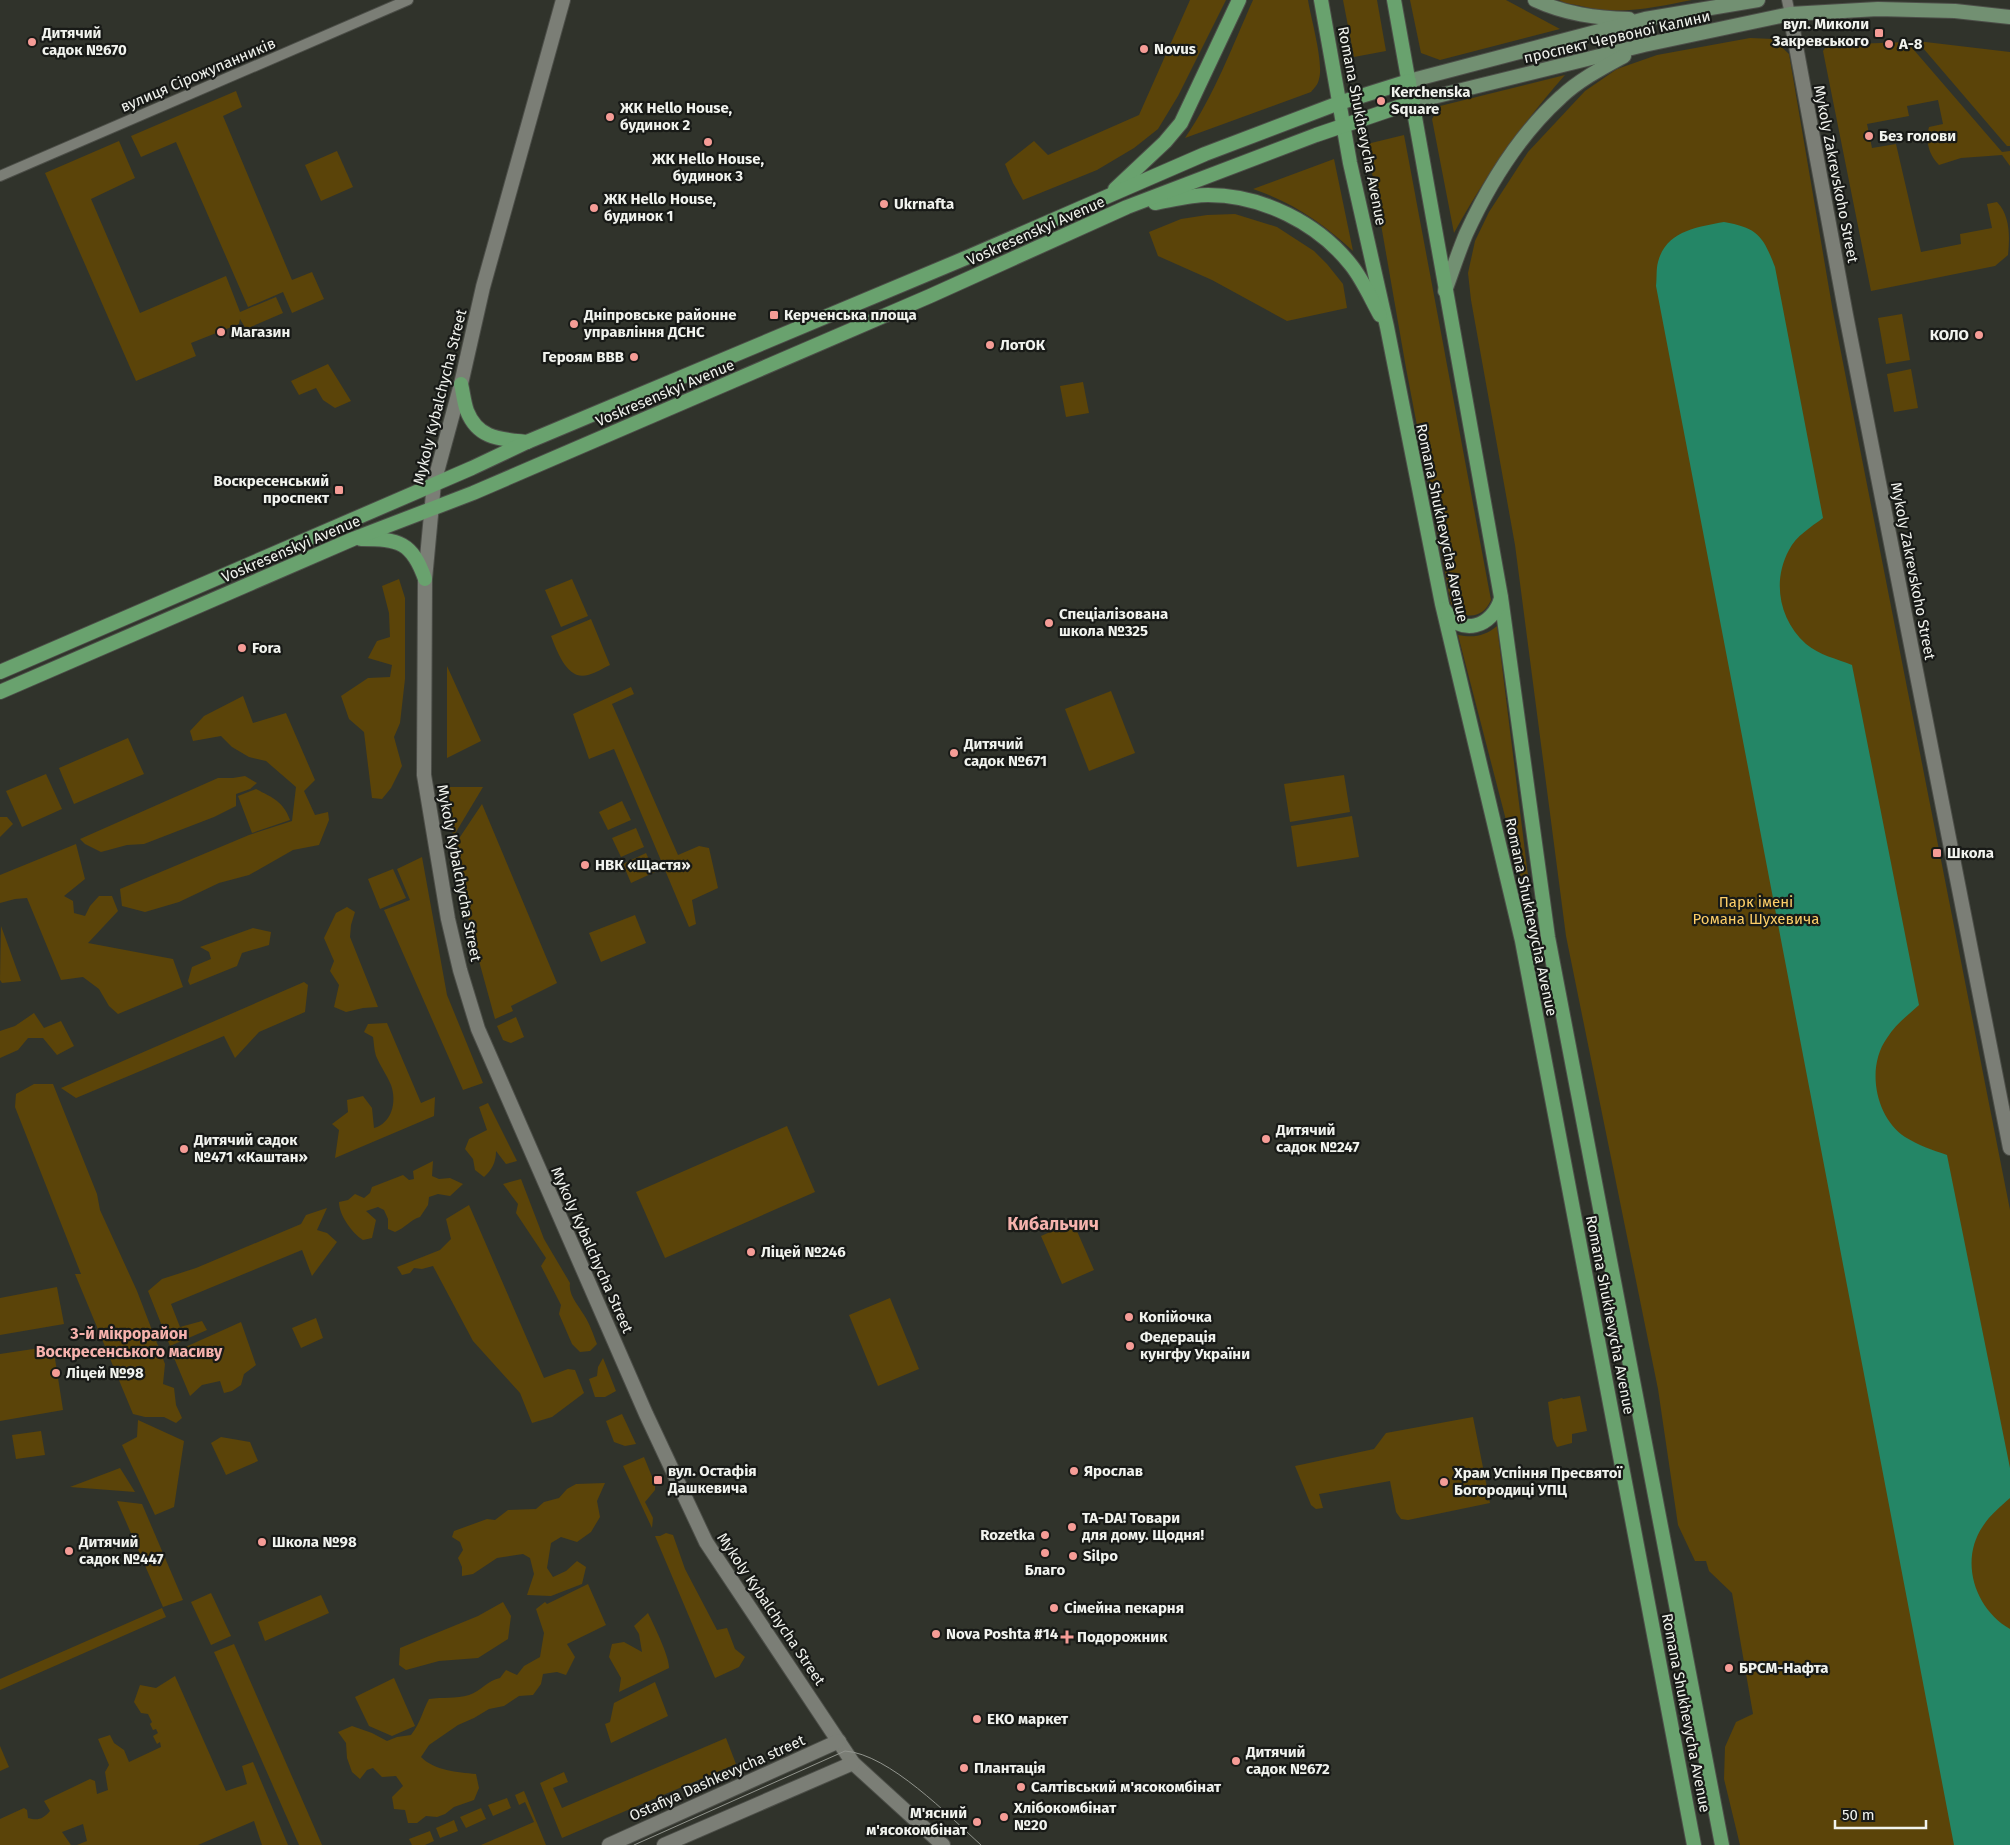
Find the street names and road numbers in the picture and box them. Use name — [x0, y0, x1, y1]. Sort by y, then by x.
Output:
street label: проспект Червоної Калини — [1522, 7, 1712, 67]
street label: Romana Shukhevycha Avenue — [1334, 25, 1390, 227]
street label: вулиця Сірожупанників — [118, 34, 278, 116]
street label: Mykoly Zakrevskoho Street — [1810, 84, 1862, 265]
street label: Voskresenskyi Avenue — [964, 192, 1108, 270]
street label: Mykoly Kybalchycha Street — [409, 307, 471, 487]
street label: Voskresenskyi Avenue — [593, 356, 737, 430]
street label: Romana Shukhevycha Avenue — [1412, 422, 1472, 624]
street label: Mykoly Zakrevskoho Street — [1887, 481, 1939, 662]
street label: Voskresenskyi Avenue — [219, 512, 363, 586]
street label: Mykoly Kybalchycha Street — [433, 783, 485, 964]
street label: Romana Shukhevycha Avenue — [1501, 816, 1561, 1018]
street label: Mykoly Kybalchycha Street — [547, 1164, 637, 1336]
street label: Romana Shukhevycha Avenue — [1582, 1214, 1638, 1416]
street label: Mykoly Kybalchycha Street — [713, 1529, 829, 1689]
street label: Romana Shukhevycha Avenue — [1658, 1612, 1714, 1814]
street label: Ostafiya Dashkevycha street — [627, 1731, 808, 1825]

